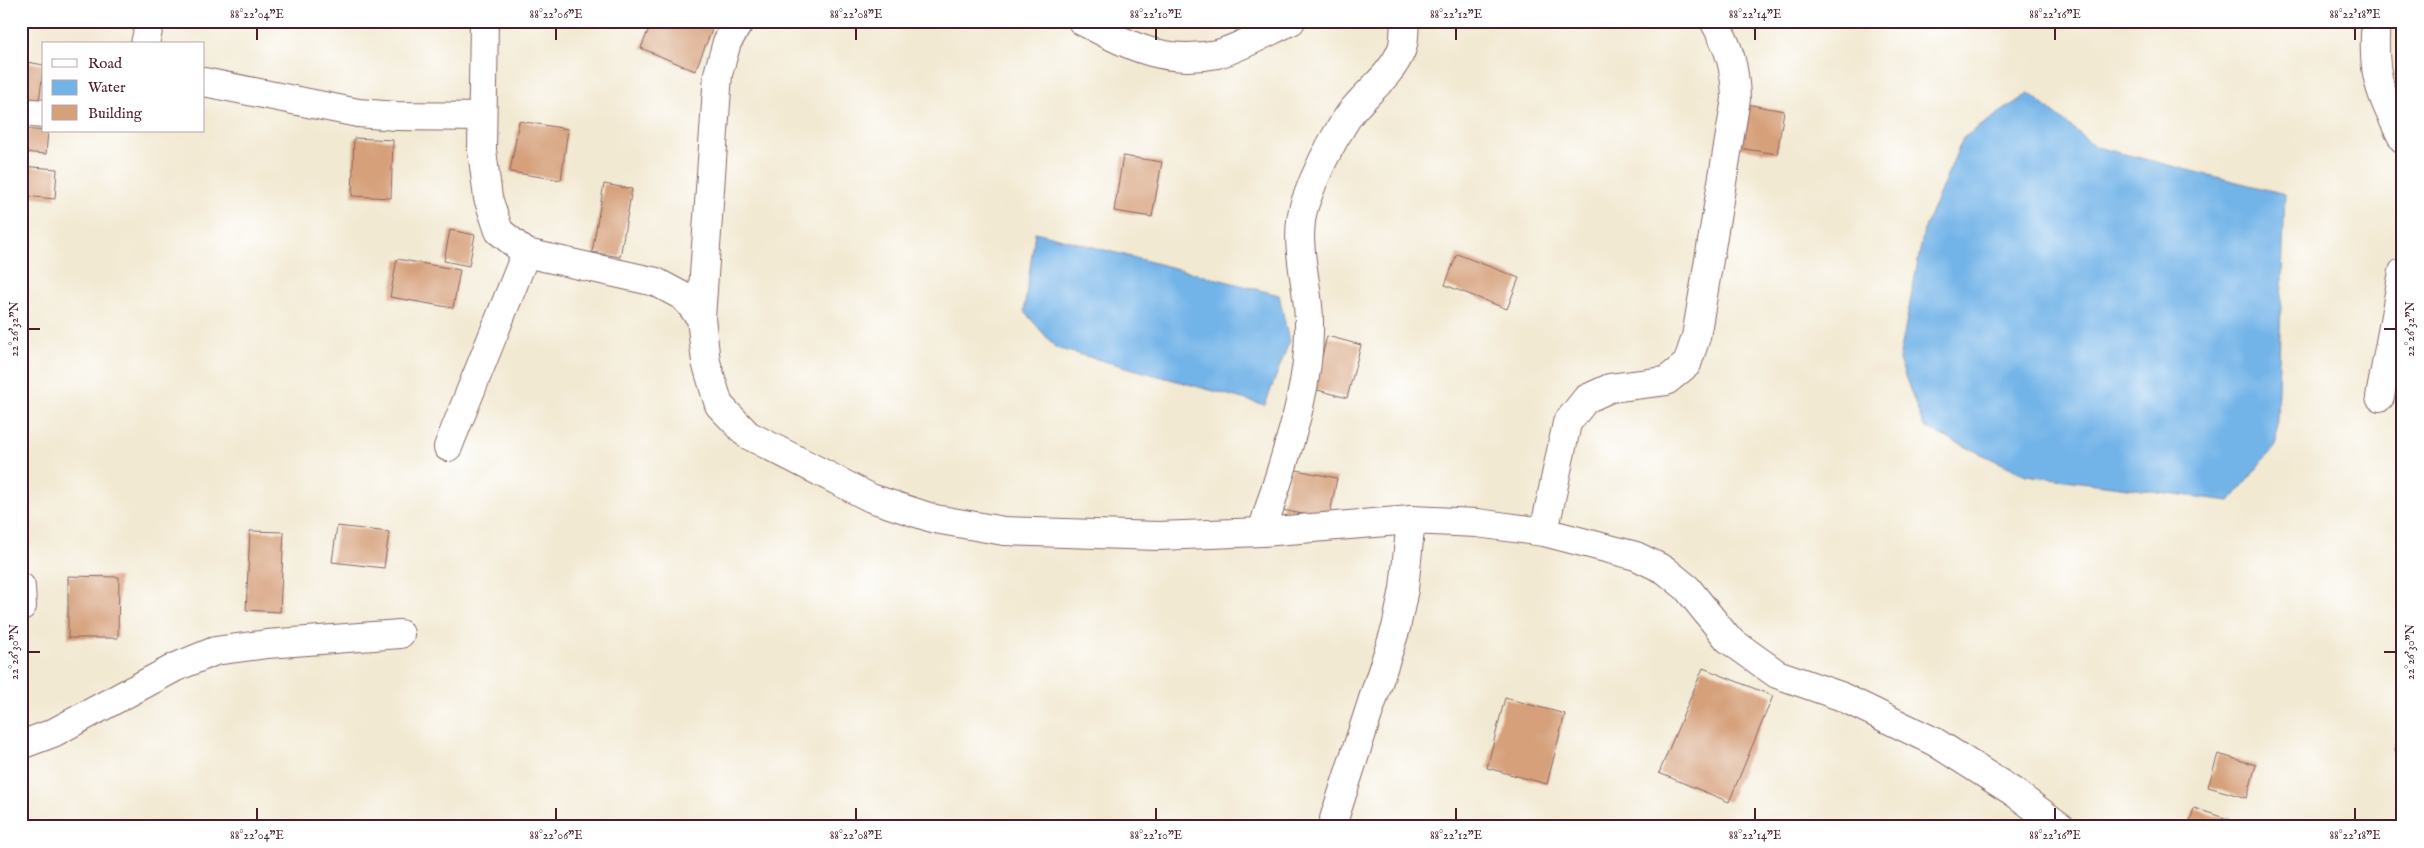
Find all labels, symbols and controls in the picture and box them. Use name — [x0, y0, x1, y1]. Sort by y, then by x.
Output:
text: 88°22'04"E — [230, 7, 284, 22]
text: 88°22'06"E — [529, 7, 583, 22]
text: 88°22'08"E — [830, 7, 882, 22]
text: 88°22'10"E — [1130, 7, 1182, 22]
text: 88°22'12"E — [1430, 7, 1482, 22]
text: 88°22'14"E — [1729, 7, 1781, 22]
text: 88°22'16"E — [2029, 7, 2081, 22]
text: 88°22'18"E — [2329, 7, 2381, 22]
legend — [42, 42, 205, 132]
text: Road — [88, 54, 123, 73]
text: Water — [88, 78, 126, 97]
text: Building — [88, 104, 143, 123]
text: 22°26'32"N — [7, 301, 22, 357]
text: 22°26'32"N — [2403, 301, 2418, 357]
text: 22°26'30"N — [7, 623, 22, 680]
text: 22°26'30"N — [2403, 623, 2418, 680]
text: 88°22'04"E — [230, 828, 284, 843]
text: 88°22'06"E — [529, 828, 583, 843]
text: 88°22'08"E — [830, 828, 882, 843]
text: 88°22'10"E — [1130, 828, 1182, 843]
text: 88°22'12"E — [1430, 828, 1482, 843]
text: 88°22'14"E — [1729, 828, 1781, 843]
text: 88°22'16"E — [2029, 828, 2081, 843]
text: 88°22'18"E — [2329, 828, 2381, 843]

